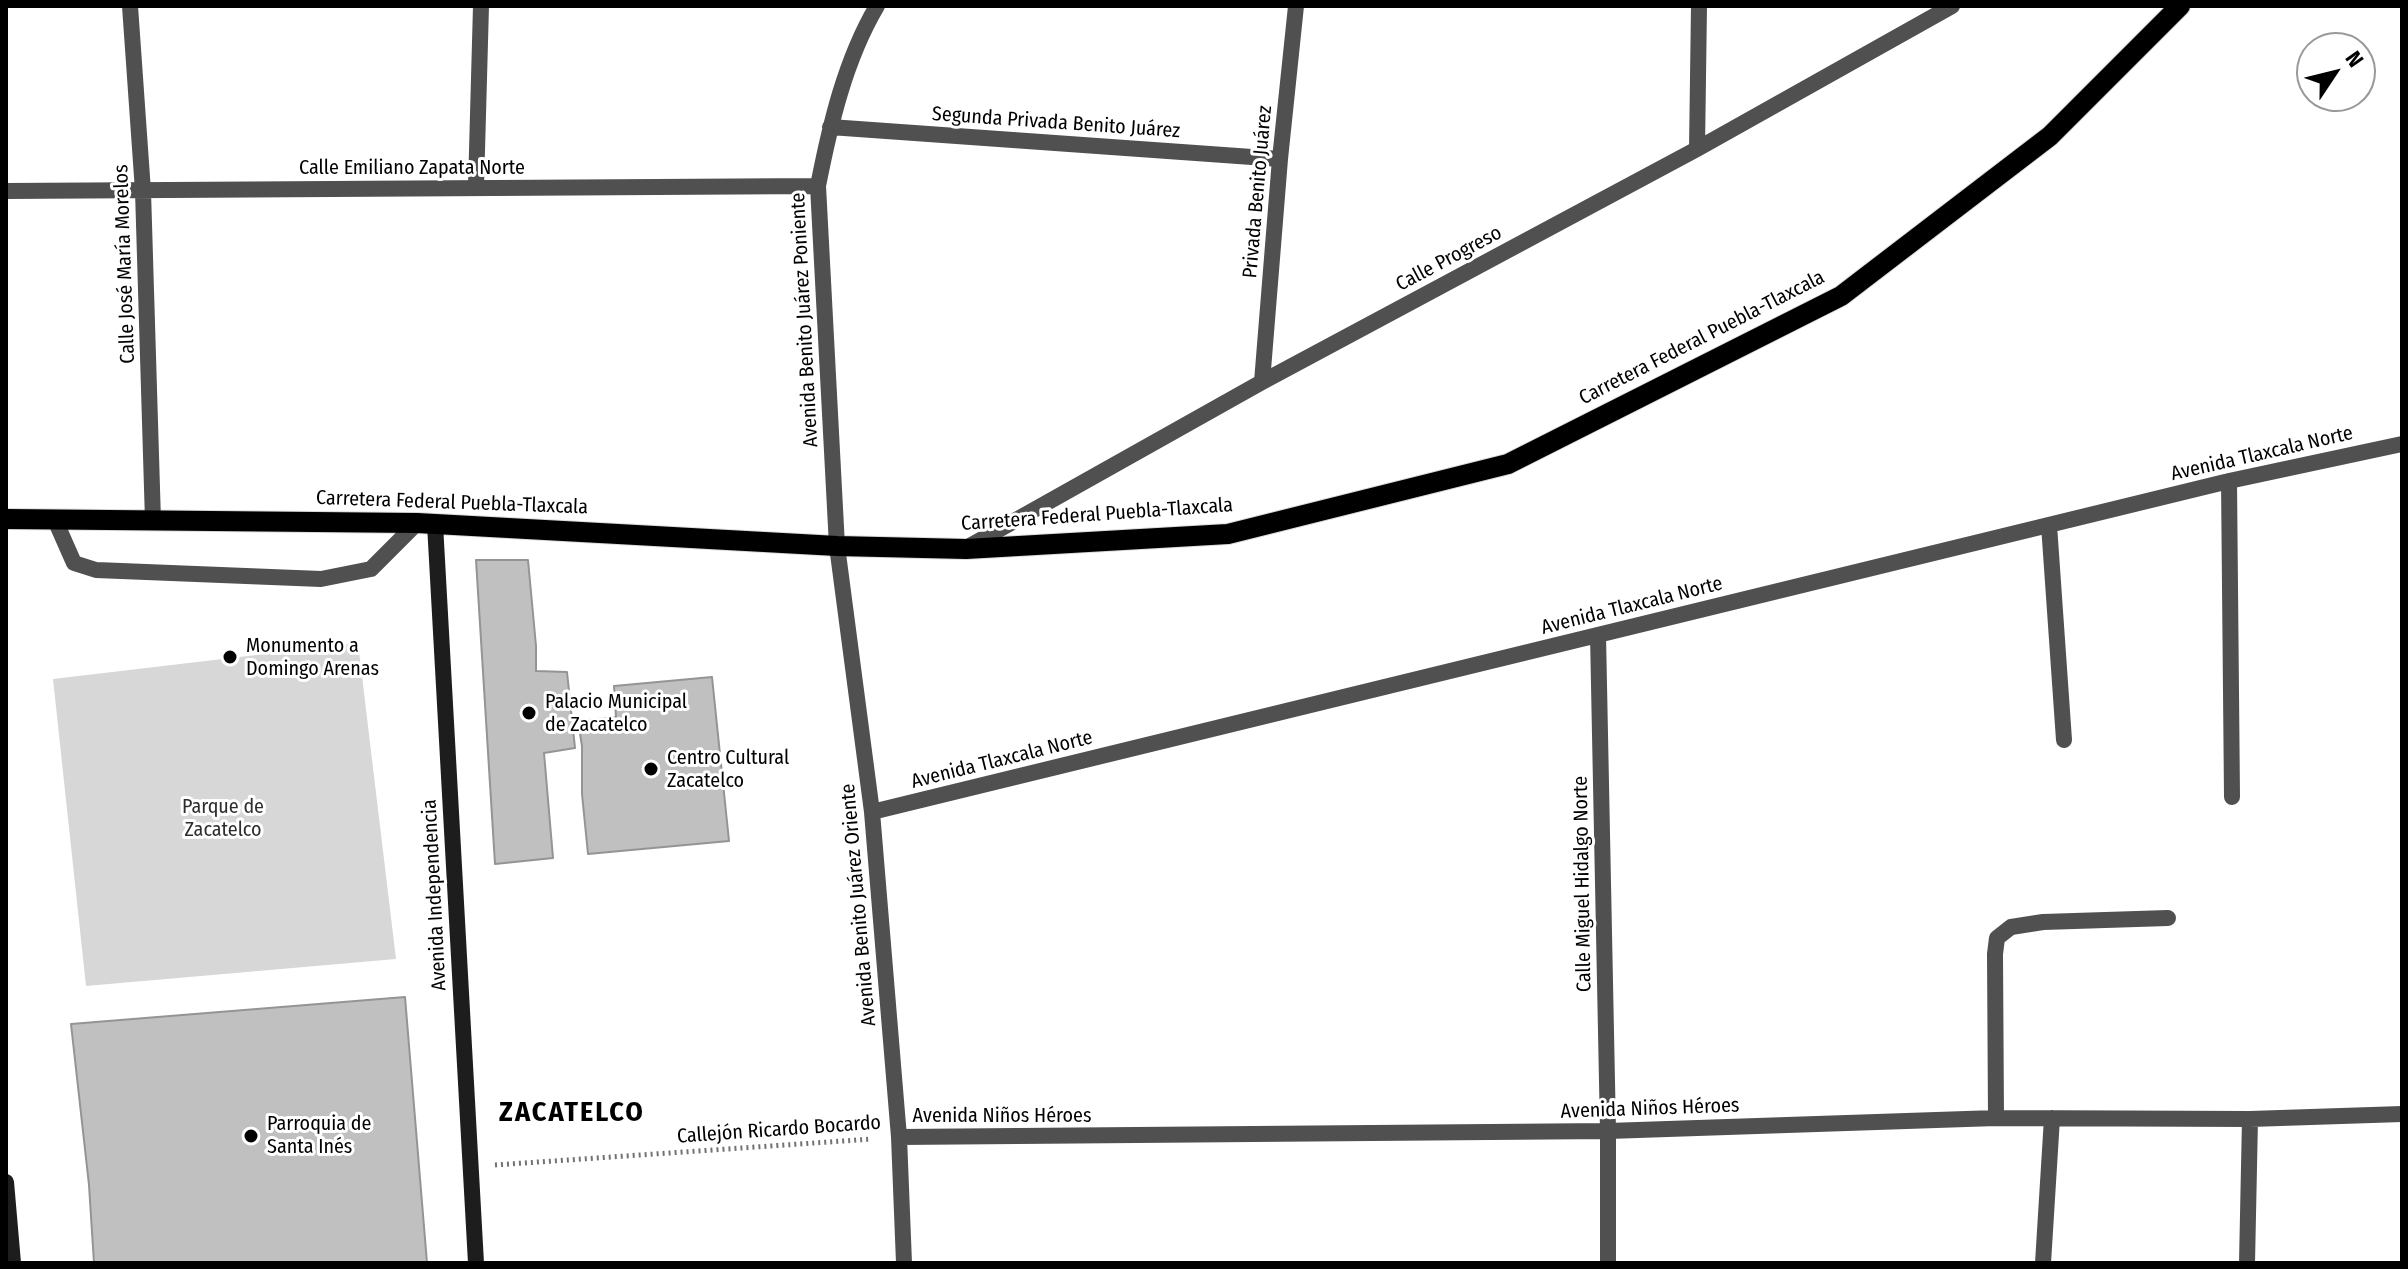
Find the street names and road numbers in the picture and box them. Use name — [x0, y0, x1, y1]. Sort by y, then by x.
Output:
street label: Segunda Privada Benito Juárez — [931, 102, 1181, 144]
street label: Privada Benito Juárez — [1238, 105, 1278, 279]
street label: Calle Emiliano Zapata Norte — [299, 156, 525, 180]
street label: Calle José María Morelos — [110, 164, 140, 364]
street label: Avenida Benito Juárez Poniente — [786, 192, 824, 448]
street label: Calle Progreso — [1392, 221, 1506, 297]
street label: Carretera Federal Puebla-Tlaxcala — [1575, 266, 1829, 410]
street label: Avenida Tlaxcala Norte — [2169, 421, 2355, 487]
street label: Carretera Federal Puebla-Tlaxcala — [316, 486, 588, 520]
street label: Carretera Federal Puebla-Tlaxcala — [960, 494, 1234, 536]
street label: Avenida Tlaxcala Norte — [1539, 572, 1725, 640]
street label: Avenida Tlaxcala Norte — [909, 726, 1095, 794]
street label: Calle Miguel Hidalgo Norte — [1569, 776, 1597, 992]
street label: Avenida Benito Juárez Oriente — [836, 783, 882, 1027]
street label: Avenida Independencia — [418, 799, 452, 991]
street label: Avenida Niños Héroes — [1560, 1094, 1740, 1124]
street label: Avenida Niños Héroes — [913, 1104, 1091, 1128]
street label: Callejón Ricardo Bocardo — [676, 1111, 882, 1149]

